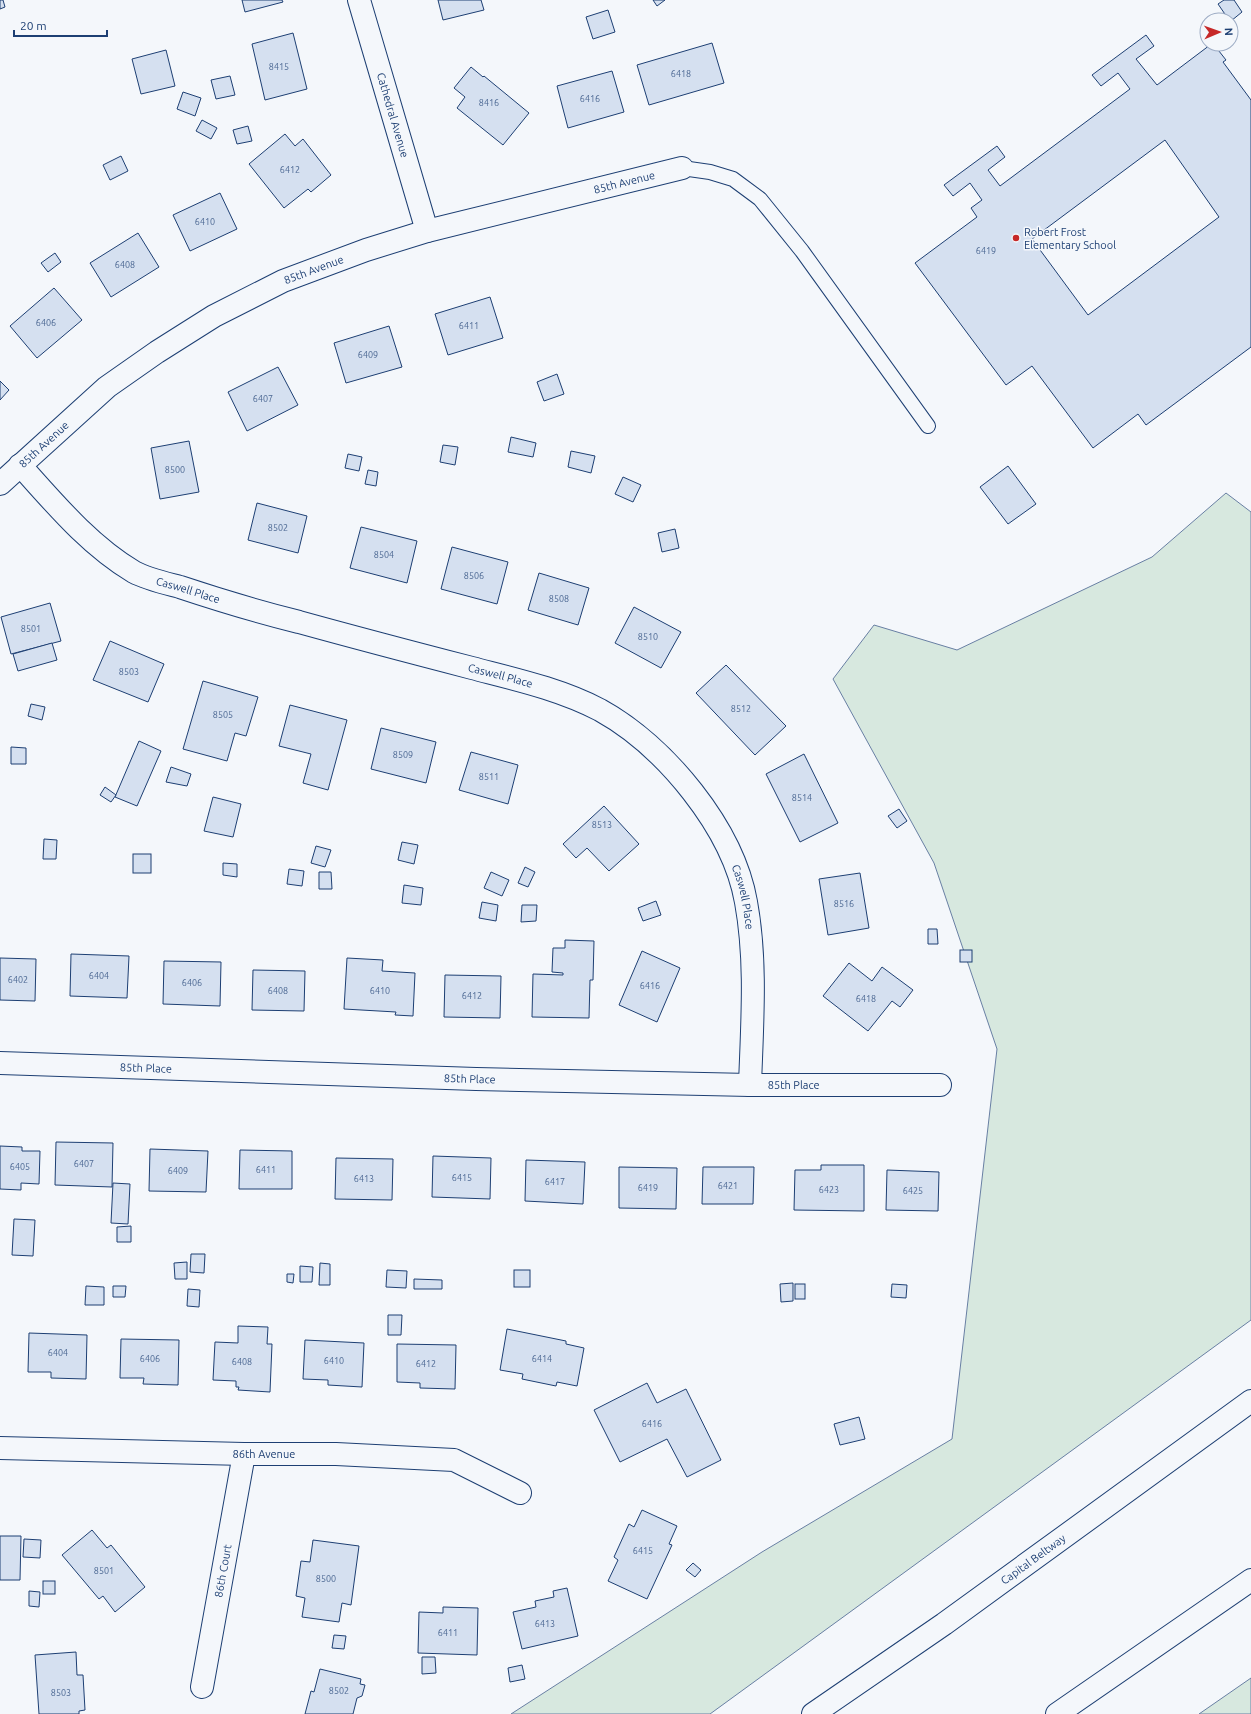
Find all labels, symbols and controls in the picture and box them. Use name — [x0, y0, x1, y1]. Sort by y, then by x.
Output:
scale bar — [14, 12, 107, 38]
north arrow — [1199, 12, 1239, 52]
text: 20 m — [20, 19, 47, 32]
text: N — [1223, 27, 1235, 36]
house number: 8415 — [269, 62, 289, 72]
house number: 6418 — [671, 69, 691, 79]
street label: Cathedral Avenue — [375, 71, 411, 159]
house number: 6416 — [580, 94, 600, 104]
house number: 8416 — [479, 98, 499, 108]
house number: 6412 — [280, 165, 300, 175]
street label: 85th Avenue — [592, 169, 656, 196]
house number: 6410 — [195, 217, 215, 227]
place label: Robert Frost Elementary School — [1024, 226, 1116, 251]
marker: Robert Frost Elementary School — [1011, 233, 1021, 243]
house number: 6419 — [976, 246, 996, 256]
street label: 85th Avenue — [282, 253, 345, 286]
house number: 6408 — [115, 260, 135, 270]
house number: 6406 — [36, 318, 56, 328]
house number: 6411 — [459, 321, 479, 331]
house number: 6409 — [358, 350, 378, 360]
house number: 6407 — [253, 394, 273, 404]
street label: 85th Avenue — [16, 419, 71, 470]
house number: 8500 — [165, 465, 185, 475]
house number: 8502 — [268, 523, 288, 533]
house number: 8504 — [374, 550, 394, 560]
house number: 8506 — [464, 571, 484, 581]
street label: Caswell Place — [155, 575, 221, 605]
house number: 8508 — [549, 594, 569, 604]
house number: 8501 — [21, 624, 41, 634]
house number: 8510 — [638, 632, 658, 642]
street label: Caswell Place — [467, 661, 534, 690]
house number: 8503 — [119, 667, 139, 677]
house number: 8512 — [731, 704, 751, 714]
house number: 8505 — [213, 710, 233, 720]
house number: 8509 — [393, 750, 413, 760]
house number: 8511 — [479, 772, 499, 782]
house number: 8514 — [792, 793, 812, 803]
house number: 8513 — [592, 820, 612, 830]
street label: Caswell Place — [730, 863, 756, 930]
house number: 8516 — [834, 899, 854, 909]
house number: 6404 — [89, 971, 109, 981]
house number: 6402 — [8, 975, 28, 985]
house number: 6406 — [182, 978, 202, 988]
house number: 6416 — [640, 981, 660, 991]
house number: 6408 — [268, 986, 288, 996]
house number: 6410 — [370, 986, 390, 996]
house number: 6412 — [462, 991, 482, 1001]
house number: 6418 — [856, 994, 876, 1004]
street label: 85th Place — [120, 1061, 172, 1075]
street label: 85th Place — [444, 1072, 496, 1085]
street label: 85th Place — [768, 1079, 820, 1091]
house number: 6407 — [74, 1159, 94, 1169]
house number: 6405 — [10, 1162, 30, 1172]
house number: 6411 — [256, 1165, 276, 1175]
house number: 6409 — [168, 1166, 188, 1176]
house number: 6415 — [452, 1173, 472, 1183]
house number: 6413 — [354, 1174, 374, 1184]
house number: 6417 — [545, 1177, 565, 1187]
house number: 6421 — [718, 1181, 738, 1191]
house number: 6419 — [638, 1183, 658, 1193]
house number: 6423 — [819, 1185, 839, 1195]
house number: 6425 — [903, 1186, 923, 1196]
house number: 6404 — [48, 1348, 68, 1358]
house number: 6406 — [140, 1354, 160, 1364]
house number: 6414 — [532, 1354, 552, 1364]
house number: 6410 — [324, 1356, 344, 1366]
house number: 6408 — [232, 1357, 252, 1367]
house number: 6412 — [416, 1359, 436, 1369]
house number: 6416 — [642, 1419, 662, 1429]
street label: 86th Avenue — [232, 1448, 295, 1460]
street label: Capital Beltway — [998, 1532, 1068, 1587]
street label: 86th Court — [212, 1543, 234, 1598]
house number: 6415 — [633, 1546, 653, 1556]
house number: 8501 — [94, 1566, 114, 1576]
house number: 8500 — [316, 1574, 336, 1584]
house number: 6413 — [535, 1619, 555, 1629]
house number: 6411 — [438, 1628, 458, 1638]
house number: 8502 — [329, 1686, 349, 1696]
house number: 8503 — [51, 1688, 71, 1698]

